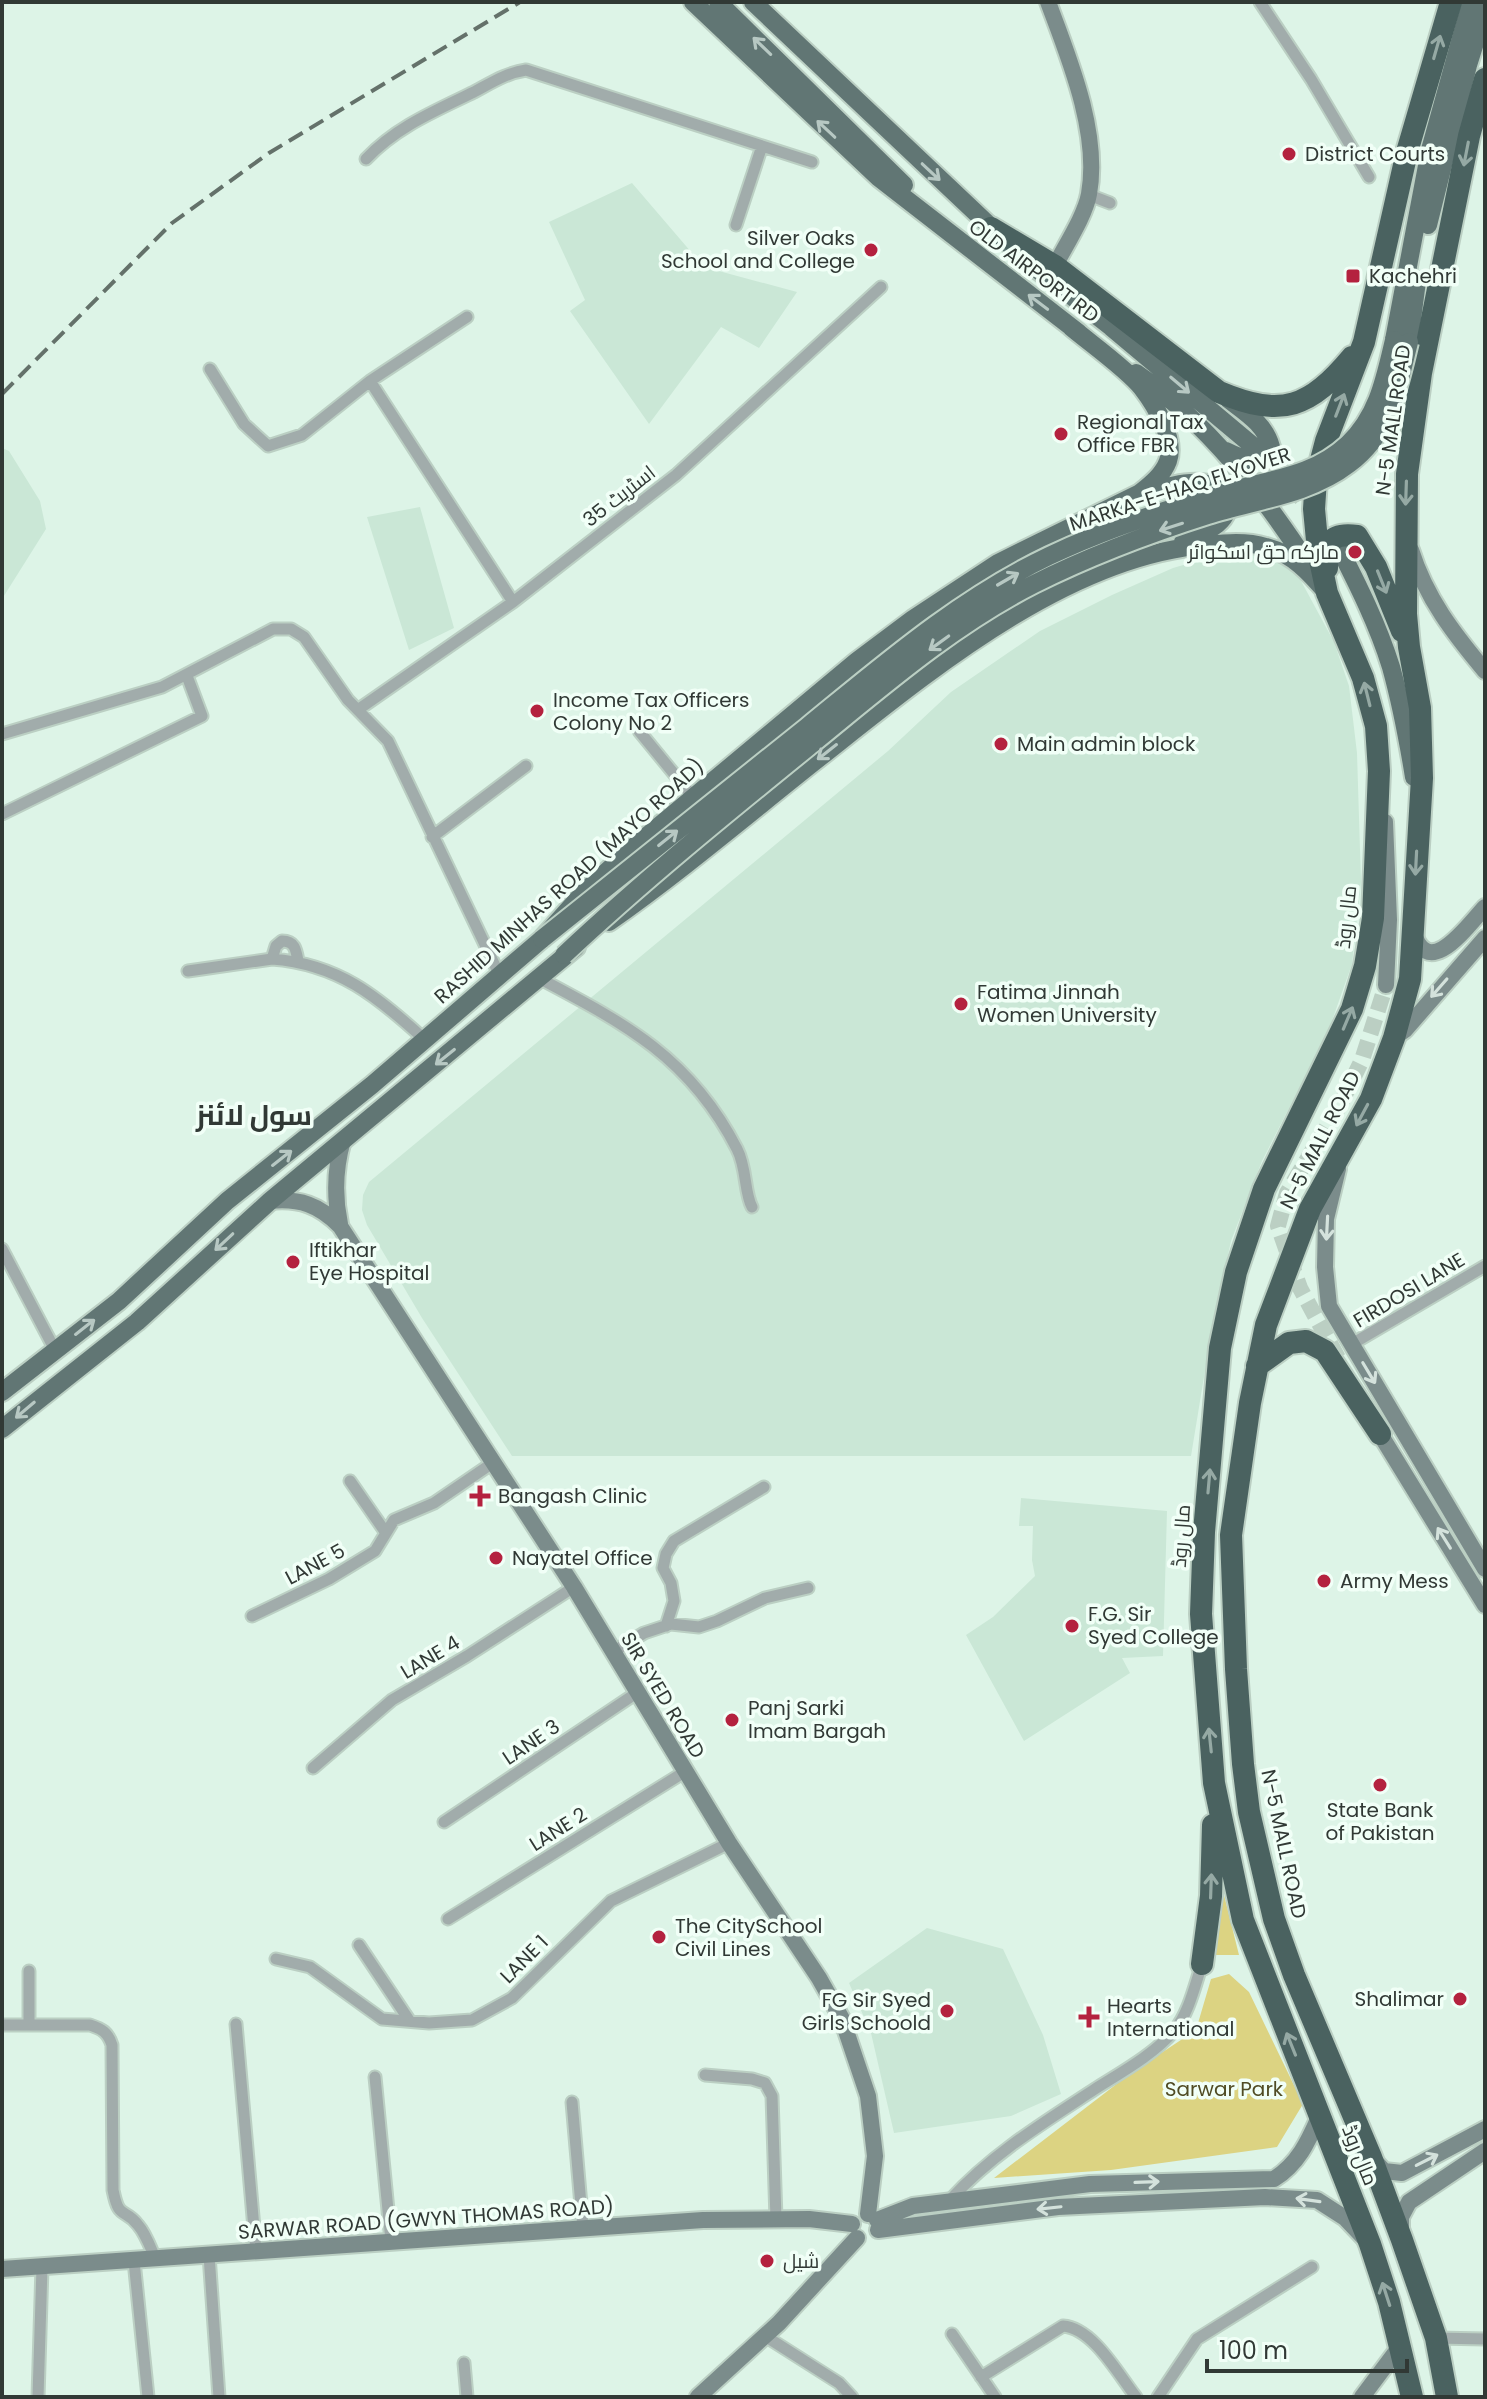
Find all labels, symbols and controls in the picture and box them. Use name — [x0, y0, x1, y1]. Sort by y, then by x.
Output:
one-way arrow — [1430, 34, 1445, 60]
one-way arrow — [752, 36, 772, 55]
one-way arrow — [817, 121, 837, 139]
place label: District Courts — [1305, 140, 1445, 168]
one-way arrow — [1458, 141, 1473, 167]
marker: District Courts — [1280, 145, 1298, 163]
one-way arrow — [921, 162, 941, 181]
street label: OLD AIRPORT RD — [963, 213, 1105, 329]
place label: Silver Oaks School and College — [661, 224, 855, 275]
marker: Silver Oaks School and College — [862, 241, 880, 259]
place label: Kachehri — [1369, 262, 1457, 290]
marker: Kachehri — [1344, 267, 1362, 285]
one-way arrow — [1028, 294, 1049, 311]
street label: N-5 MALL ROAD — [1369, 343, 1417, 497]
one-way arrow — [1170, 376, 1190, 394]
one-way arrow — [1334, 393, 1348, 418]
place label: Regional Tax Office FBR — [1077, 408, 1204, 459]
marker: Regional Tax Office FBR — [1052, 425, 1070, 443]
street label: MARKA-E-HAQ FLYOVER — [1066, 440, 1294, 538]
street label: اسٹریٹ 35 — [577, 459, 661, 533]
one-way arrow — [1398, 479, 1414, 506]
one-way arrow — [1158, 520, 1184, 535]
place label: مارکہ حق اسکوائر — [1187, 538, 1339, 566]
marker: مارکہ حق اسکوائر — [1346, 543, 1364, 561]
one-way arrow — [1376, 569, 1391, 594]
one-way arrow — [996, 571, 1019, 587]
one-way arrow — [929, 635, 951, 651]
one-way arrow — [1359, 682, 1374, 708]
place label: Income Tax Officers Colony No 2 — [553, 686, 750, 737]
marker: Income Tax Officers Colony No 2 — [528, 702, 546, 720]
place label: Main admin block — [1017, 730, 1196, 758]
marker: Main admin block — [992, 735, 1010, 753]
one-way arrow — [817, 743, 838, 760]
street label: RASHID MINHAS ROAD (MAYO ROAD) — [428, 752, 710, 1010]
one-way arrow — [657, 830, 678, 847]
one-way arrow — [1408, 849, 1423, 876]
street label: مال روڈ — [1329, 884, 1363, 950]
place label: Fatima Jinnah Women University — [977, 978, 1157, 1029]
one-way arrow — [1430, 978, 1448, 998]
marker: Fatima Jinnah Women University — [952, 995, 970, 1013]
one-way arrow — [1341, 1006, 1356, 1031]
one-way arrow — [435, 1048, 456, 1066]
street label: N-5 MALL ROAD — [1273, 1066, 1367, 1214]
district label: سول لائنز — [195, 1096, 312, 1135]
one-way arrow — [1354, 1102, 1370, 1126]
one-way arrow — [271, 1149, 292, 1166]
one-way arrow — [1319, 1214, 1334, 1241]
one-way arrow — [214, 1233, 234, 1252]
place label: Iftikhar Eye Hospital — [309, 1236, 430, 1287]
street label: FIRDOSI LANE — [1348, 1246, 1470, 1334]
marker: Iftikhar Eye Hospital — [284, 1253, 302, 1271]
one-way arrow — [74, 1318, 95, 1335]
one-way arrow — [1361, 1361, 1377, 1384]
one-way arrow — [16, 1401, 36, 1419]
one-way arrow — [1202, 1468, 1217, 1495]
place label: Bangash Clinic — [498, 1482, 647, 1510]
marker: Bangash Clinic — [469, 1485, 491, 1507]
street label: مال روڈ — [1165, 1503, 1197, 1569]
one-way arrow — [1436, 1528, 1452, 1550]
street label: LANE 5 — [280, 1537, 350, 1591]
place label: Nayatel Office — [512, 1544, 653, 1572]
marker: Nayatel Office — [487, 1549, 505, 1567]
place label: Army Mess — [1340, 1567, 1449, 1595]
marker: Army Mess — [1315, 1572, 1333, 1590]
place label: F.G. Sir Syed College — [1088, 1600, 1219, 1651]
marker: F.G. Sir Syed College — [1063, 1617, 1081, 1635]
street label: SIR SYED ROAD — [614, 1627, 712, 1763]
street label: LANE 4 — [395, 1628, 465, 1686]
place label: Panj Sarki Imam Bargah — [748, 1694, 886, 1745]
marker: Panj Sarki Imam Bargah — [723, 1711, 741, 1729]
street label: LANE 3 — [497, 1713, 565, 1771]
one-way arrow — [1202, 1727, 1217, 1754]
street label: N-5 MALL ROAD — [1255, 1767, 1313, 1921]
marker: State Bank of Pakistan — [1371, 1776, 1389, 1794]
place label: State Bank of Pakistan — [1325, 1796, 1435, 1847]
street label: LANE 2 — [524, 1800, 592, 1858]
one-way arrow — [1204, 1873, 1219, 1900]
place label: The CitySchool Civil Lines — [675, 1912, 822, 1963]
marker: The CitySchool Civil Lines — [650, 1928, 668, 1946]
street label: LANE 1 — [494, 1929, 554, 1989]
place label: Shalimar — [1355, 1985, 1444, 2013]
place label: FG Sir Syed Girls Schoold — [802, 1986, 931, 2037]
marker: Shalimar — [1451, 1990, 1469, 2008]
place label: Hearts International — [1107, 1992, 1234, 2043]
marker: FG Sir Syed Girls Schoold — [938, 2002, 956, 2020]
marker: Hearts International — [1078, 2006, 1100, 2028]
one-way arrow — [1282, 2032, 1297, 2057]
park label: Sarwar Park — [1165, 2075, 1284, 2103]
street label: مال روڈ — [1335, 2120, 1385, 2190]
one-way arrow — [1415, 2152, 1439, 2168]
one-way arrow — [1133, 2175, 1160, 2190]
street label: SARWAR ROAD (GWYN THOMAS ROAD) — [237, 2192, 615, 2246]
one-way arrow — [1296, 2192, 1321, 2207]
one-way arrow — [1036, 2200, 1063, 2215]
place label: شیل — [783, 2247, 819, 2275]
marker: شیل — [758, 2252, 776, 2270]
one-way arrow — [1378, 2282, 1393, 2308]
scale bar — [1207, 2323, 1407, 2373]
text: 100 m — [1219, 2334, 1288, 2367]

